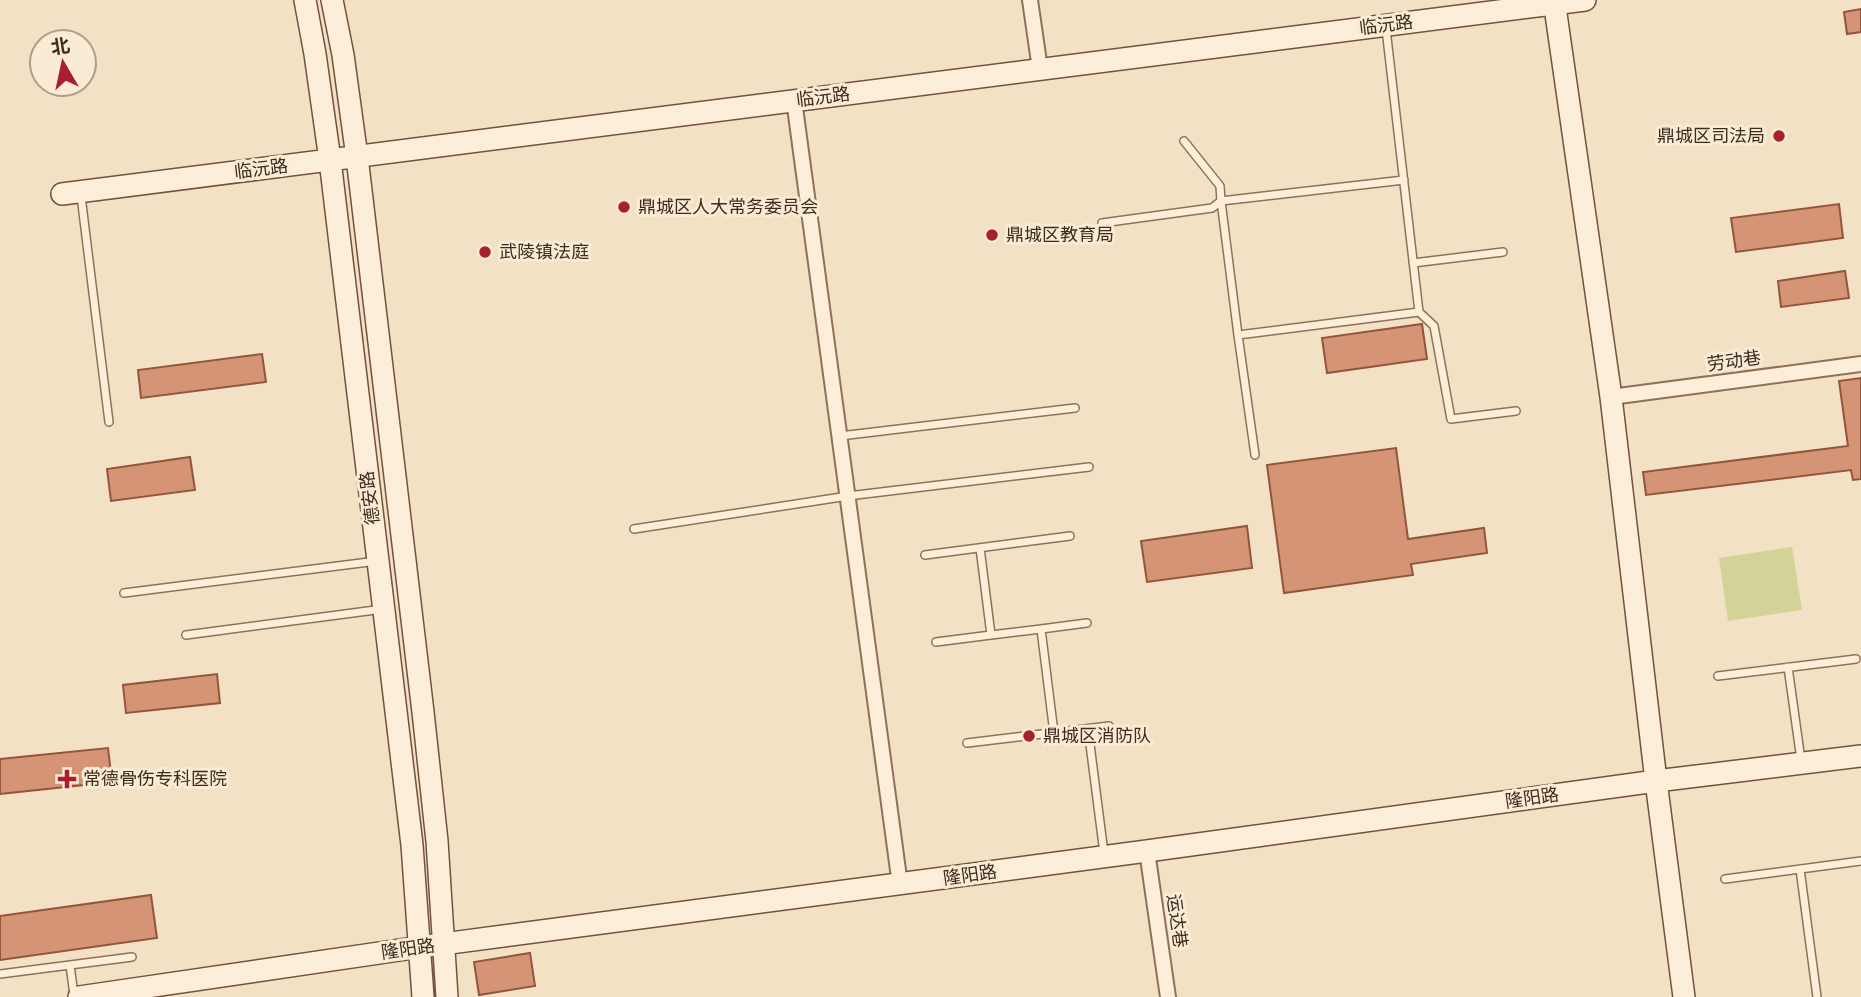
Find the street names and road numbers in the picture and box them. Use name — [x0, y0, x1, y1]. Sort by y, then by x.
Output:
street label: 临沅路 — [1358, 11, 1414, 39]
street label: 临沅路 — [795, 83, 851, 111]
street label: 临沅路 — [233, 155, 289, 183]
street label: 劳动巷 — [1706, 346, 1762, 376]
street label: 德安路 — [356, 470, 384, 526]
street label: 隆阳路 — [1504, 783, 1560, 813]
street label: 隆阳路 — [942, 860, 998, 890]
street label: 运达巷 — [1162, 893, 1192, 949]
street label: 隆阳路 — [380, 934, 436, 964]

